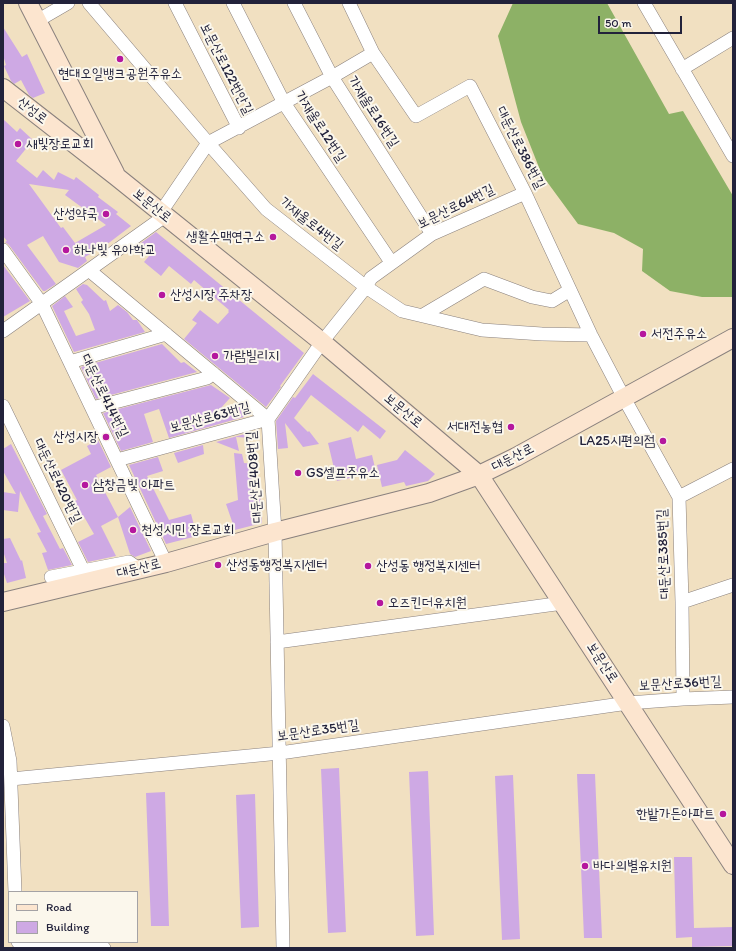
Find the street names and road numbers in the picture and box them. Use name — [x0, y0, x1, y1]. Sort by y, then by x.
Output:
street label: 보문산로122번안길 — [196, 21, 256, 117]
street label: 가재울로16번길 — [344, 73, 402, 151]
street label: 가재울로12번길 — [291, 88, 349, 166]
street label: 산성로 — [14, 94, 50, 128]
street label: 대둔산로386번길 — [492, 104, 548, 192]
street label: 보문산로64번길 — [415, 181, 497, 233]
street label: 보문산로 — [129, 185, 175, 227]
street label: 가재울로4번길 — [276, 194, 346, 254]
street label: 대둔산로414번길 — [77, 351, 131, 441]
street label: 보문산로 — [380, 390, 426, 432]
street label: 보문산로63번길 — [168, 399, 252, 437]
street label: 대둔산로408번길 — [243, 430, 267, 524]
street label: 대둔산로420번길 — [29, 436, 85, 526]
street label: 대둔산로 — [489, 440, 537, 476]
street label: 대둔산로385번길 — [654, 509, 674, 599]
street label: 대둔산로 — [115, 555, 163, 583]
street label: 보문산로 — [583, 640, 621, 686]
street label: 보문산로36번길 — [638, 673, 722, 695]
street label: 보문산로35번길 — [276, 717, 360, 745]

